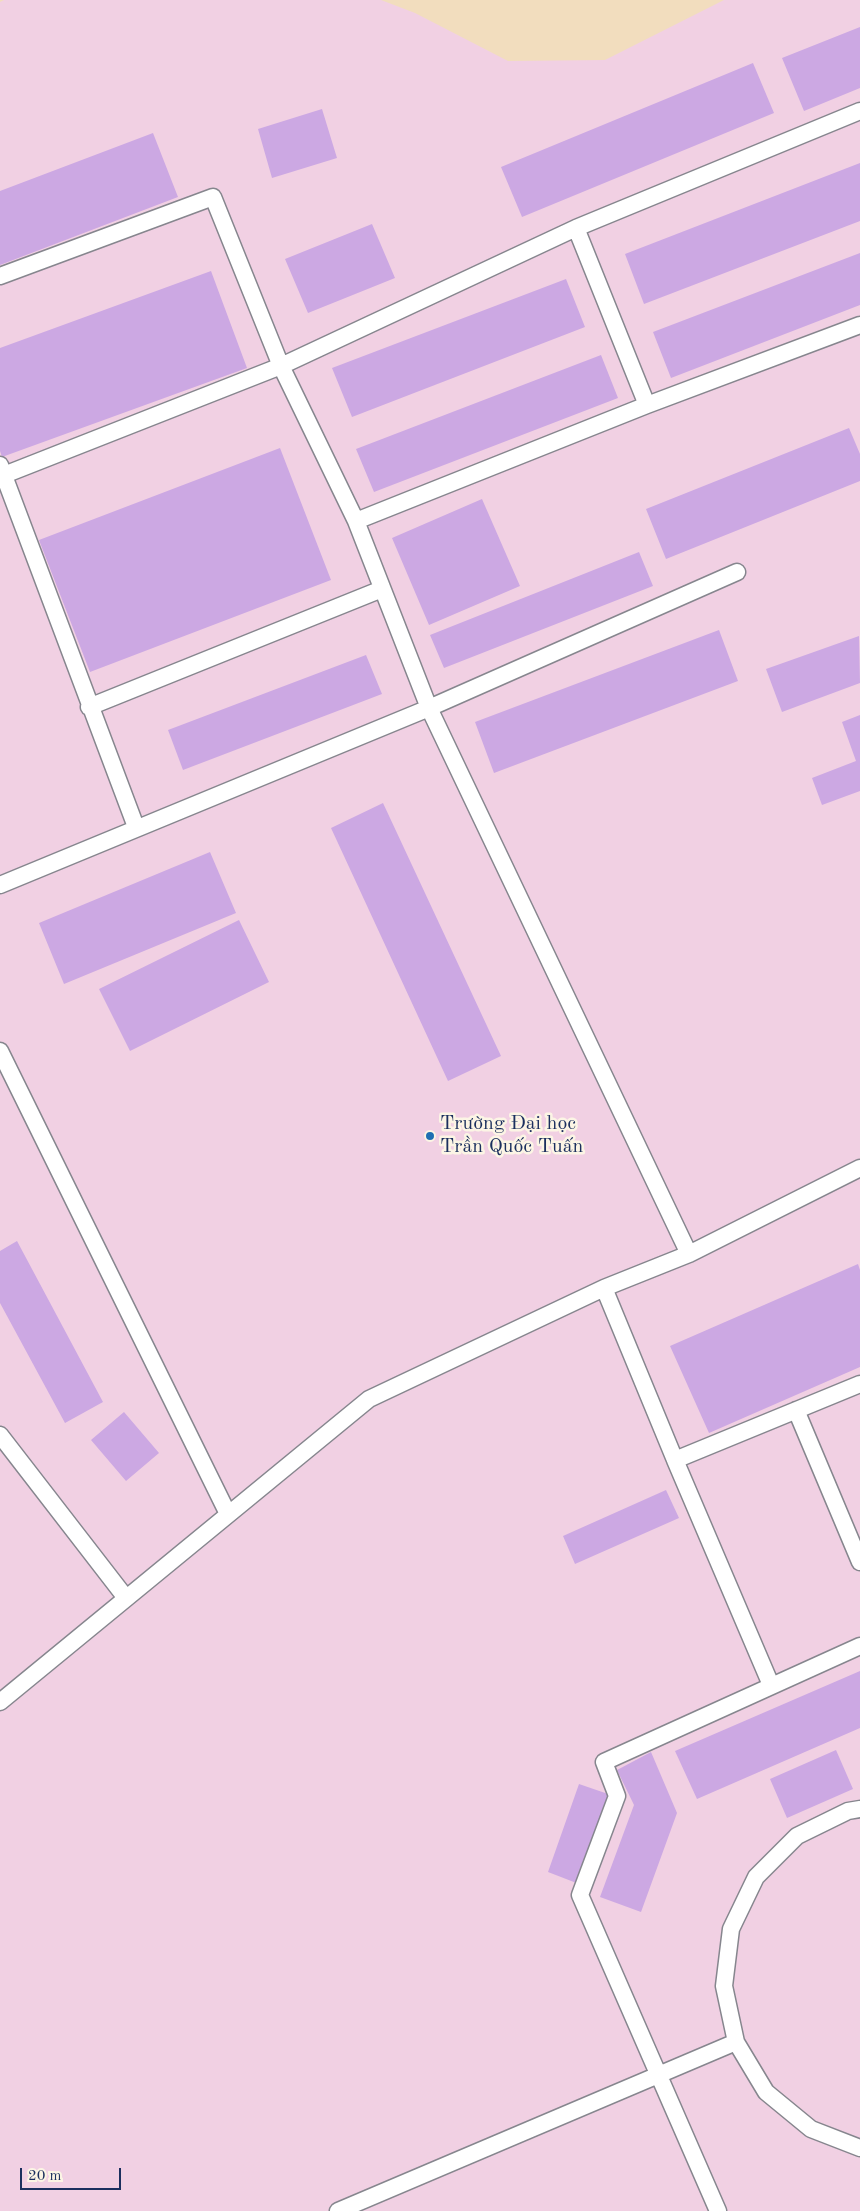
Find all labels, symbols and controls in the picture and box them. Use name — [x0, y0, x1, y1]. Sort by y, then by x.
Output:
place label: Trường Đại học Trần Quốc Tuấn — [440, 1112, 583, 1159]
marker: Trường Đại học Trần Quốc Tuấn — [424, 1130, 436, 1142]
scale bar — [22, 2158, 124, 2190]
text: 20 m — [28, 2169, 62, 2184]

